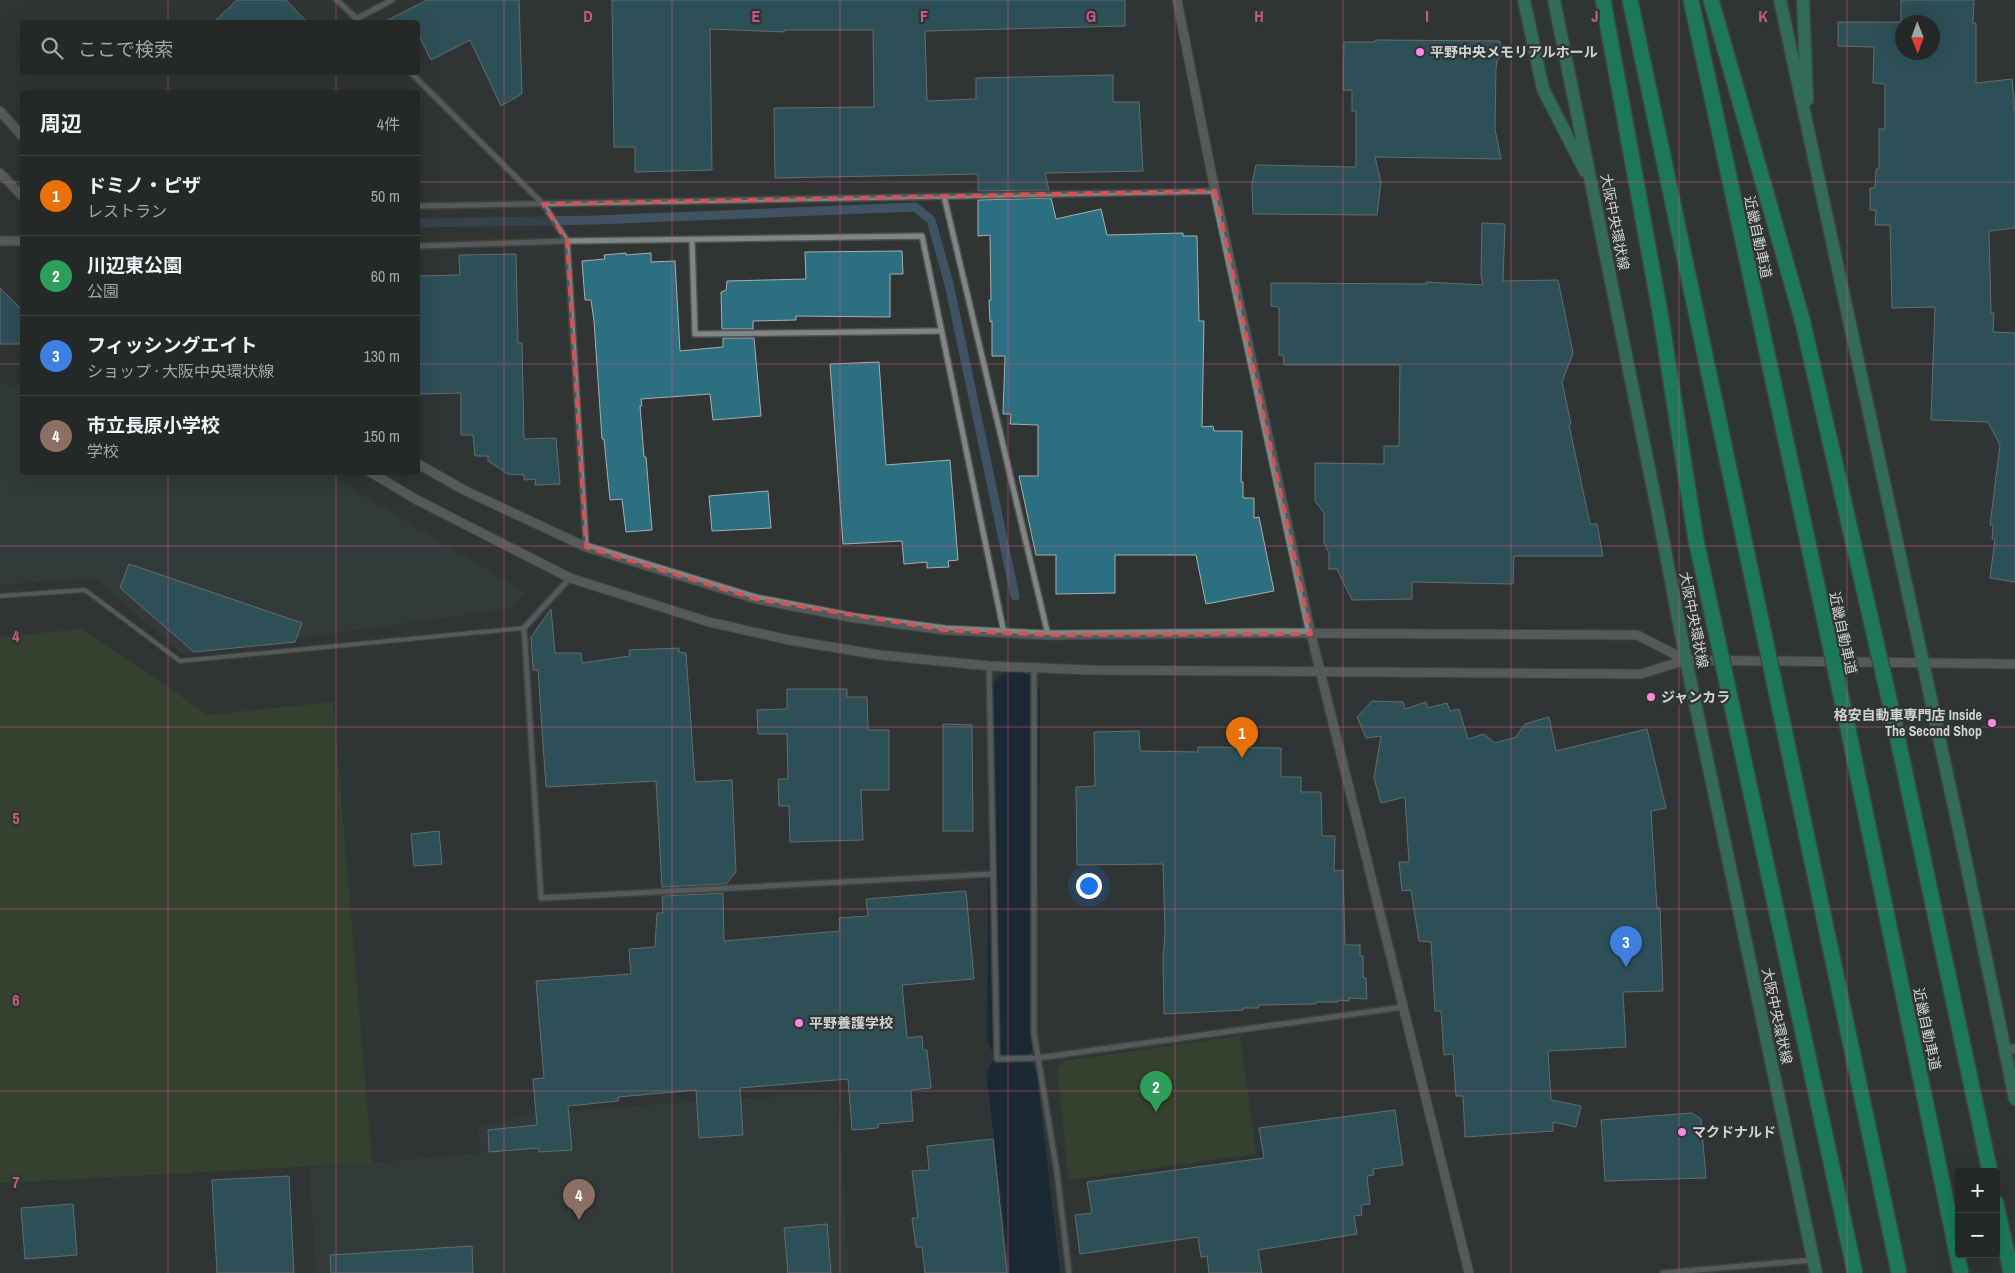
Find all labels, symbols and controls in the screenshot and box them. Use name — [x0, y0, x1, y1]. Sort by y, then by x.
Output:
text: D — [583, 5, 593, 27]
text: E — [752, 5, 761, 27]
text: F — [920, 5, 928, 27]
text: G — [1086, 5, 1096, 27]
text: H — [1254, 5, 1264, 27]
text: I — [1425, 5, 1429, 27]
text: J — [1591, 5, 1599, 27]
text: K — [1758, 5, 1768, 27]
north arrow — [1895, 15, 1940, 60]
search box — [20, 20, 420, 75]
icon: search — [38, 34, 66, 62]
text: ここで検索 — [78, 36, 173, 62]
place label: 平野中央メモリアルホール — [1430, 43, 1598, 61]
marker: 平野中央メモリアルホール — [1414, 46, 1426, 58]
text: 周辺 — [40, 109, 82, 138]
text: 4件 — [377, 113, 400, 135]
text: ドミノ・ピザ — [87, 172, 201, 198]
street label: 大阪中央環状線 — [1597, 172, 1633, 272]
text: 1 — [52, 185, 60, 207]
text: 50 m — [371, 185, 400, 207]
street label: 近畿自動車道 — [1740, 194, 1776, 280]
text: レストラン — [87, 200, 167, 222]
text: 川辺東公園 — [87, 252, 182, 278]
text: 2 — [52, 265, 60, 287]
text: 60 m — [371, 265, 400, 287]
text: 公園 — [87, 280, 119, 302]
text: フィッシングエイト — [87, 332, 258, 358]
text: 3 — [52, 345, 60, 367]
text: 130 m — [364, 345, 400, 367]
text: ショップ · 大阪中央環状線 — [87, 360, 274, 382]
text: 市立長原小学校 — [87, 412, 220, 438]
text: 4 — [52, 425, 60, 447]
text: 150 m — [364, 425, 400, 447]
text: 学校 — [87, 440, 119, 462]
street label: 大阪中央環状線 — [1676, 570, 1712, 670]
street label: 近畿自動車道 — [1825, 590, 1861, 676]
text: 4 — [12, 625, 20, 647]
place label: ジャンカラ — [1661, 688, 1730, 706]
marker: ジャンカラ — [1645, 691, 1657, 703]
place label: 格安自動車専門店 Inside The Second Shop — [1834, 706, 1982, 740]
pin: 1 — [1226, 717, 1258, 758]
marker: 格安自動車専門店 Inside The Second Shop — [1986, 717, 1998, 729]
text: 5 — [12, 807, 20, 829]
your location — [1076, 873, 1102, 899]
pin: 3 — [1610, 926, 1642, 967]
street label: 大阪中央環状線 — [1758, 966, 1796, 1066]
street label: 近畿自動車道 — [1909, 986, 1945, 1072]
text: 6 — [12, 989, 20, 1011]
place label: 平野養護学校 — [809, 1014, 893, 1032]
marker: 平野養護学校 — [793, 1017, 805, 1029]
pin: 2 — [1140, 1071, 1172, 1112]
place label: マクドナルド — [1692, 1123, 1776, 1141]
marker: マクドナルド — [1676, 1126, 1688, 1138]
map controls — [1955, 1168, 2000, 1258]
button: + — [1955, 1168, 2000, 1213]
text: 7 — [12, 1171, 20, 1193]
pin: 4 — [563, 1179, 595, 1220]
button: − — [1955, 1213, 2000, 1258]

